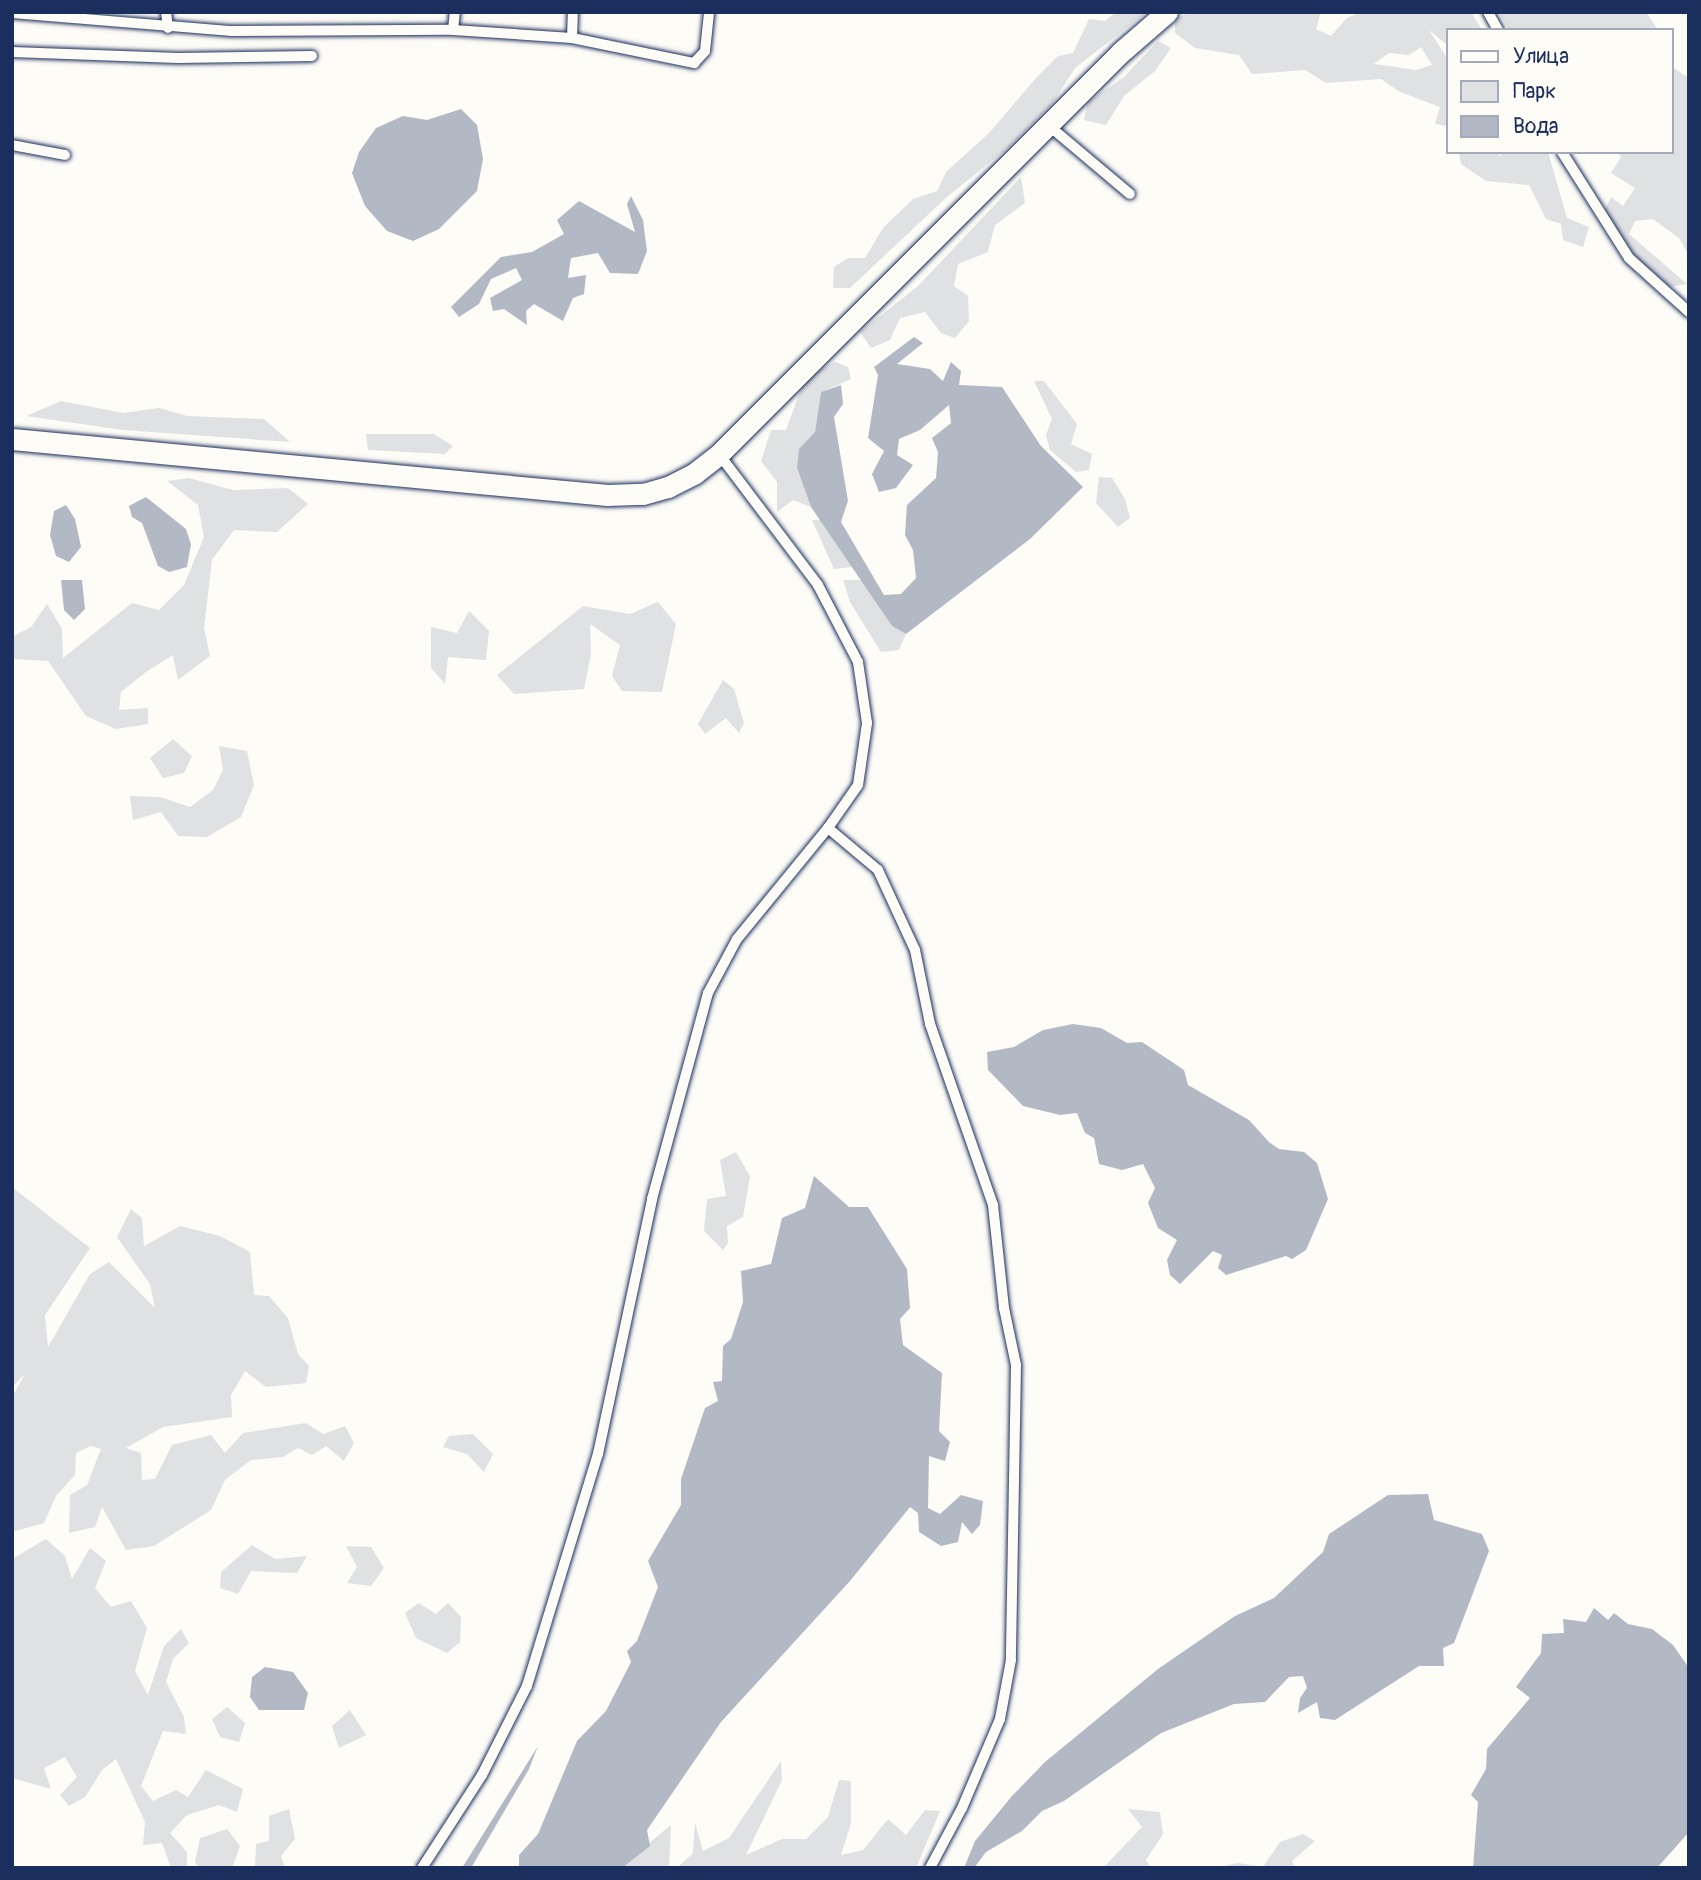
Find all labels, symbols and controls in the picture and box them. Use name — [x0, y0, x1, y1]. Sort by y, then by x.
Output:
legend — [1446, 28, 1673, 154]
text: Улица — [1513, 43, 1569, 70]
text: Парк — [1513, 78, 1556, 105]
text: Вода — [1513, 113, 1559, 140]

